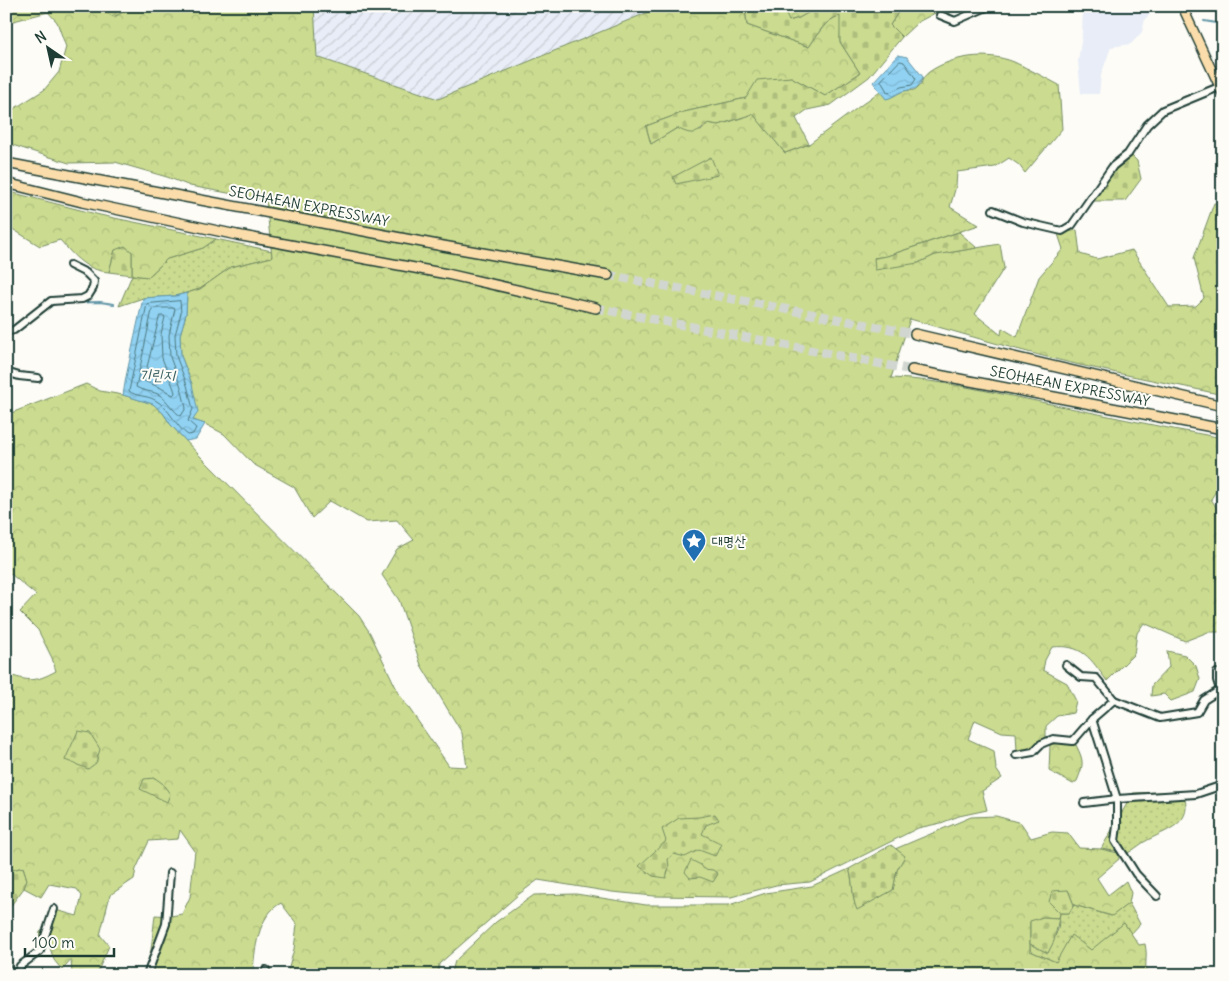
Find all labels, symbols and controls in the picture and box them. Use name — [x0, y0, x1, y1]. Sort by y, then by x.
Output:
north arrow — [22, 22, 72, 72]
text: N — [32, 27, 50, 47]
street label: SEOHAEAN EXPRESSWAY — [228, 182, 391, 230]
street label: SEOHAEAN EXPRESSWAY — [989, 362, 1152, 410]
water label: 기린지 — [139, 365, 177, 384]
place icon: 대명산 — [681, 528, 707, 562]
place label: 대명산 — [712, 532, 747, 550]
scale bar — [25, 926, 114, 958]
text: 100 m — [32, 933, 74, 952]

